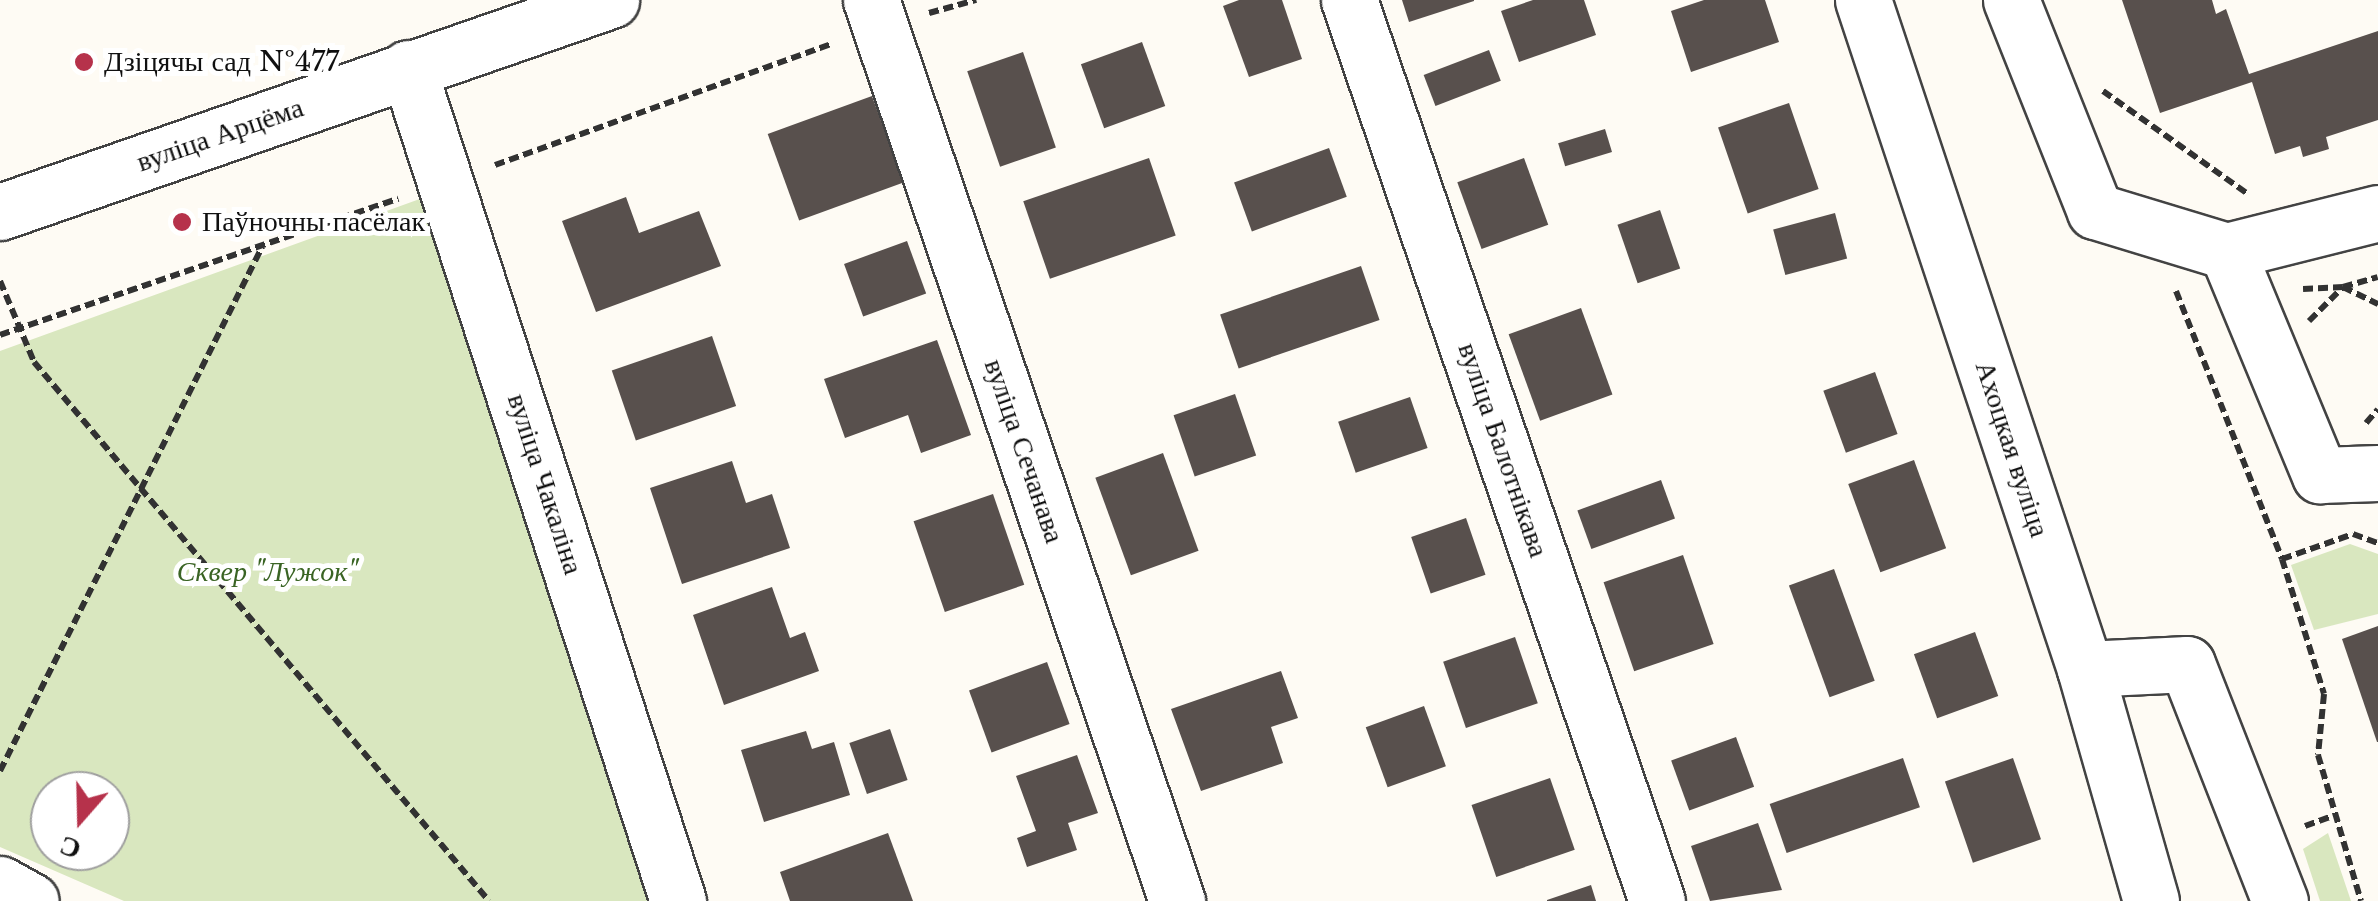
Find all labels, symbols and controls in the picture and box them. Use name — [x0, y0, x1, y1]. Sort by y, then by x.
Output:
place label: Дзіцячы сад №477 — [104, 45, 339, 79]
marker: Дзіцячы сад №477 — [73, 51, 95, 73]
street label: вуліца Арцёма — [132, 91, 308, 179]
place label: Паўночны пасёлак — [202, 205, 425, 239]
marker: Паўночны пасёлак — [171, 211, 193, 233]
street label: вуліца Балотнікава — [1451, 338, 1555, 562]
street label: вуліца Сечанава — [977, 355, 1071, 547]
street label: Ахоцкая вуліца — [1968, 357, 2056, 541]
street label: вуліца Чакаліна — [500, 389, 590, 579]
park label: Сквер "Лужок" — [176, 555, 358, 589]
north arrow — [30, 771, 130, 871]
text: С — [55, 828, 86, 868]

